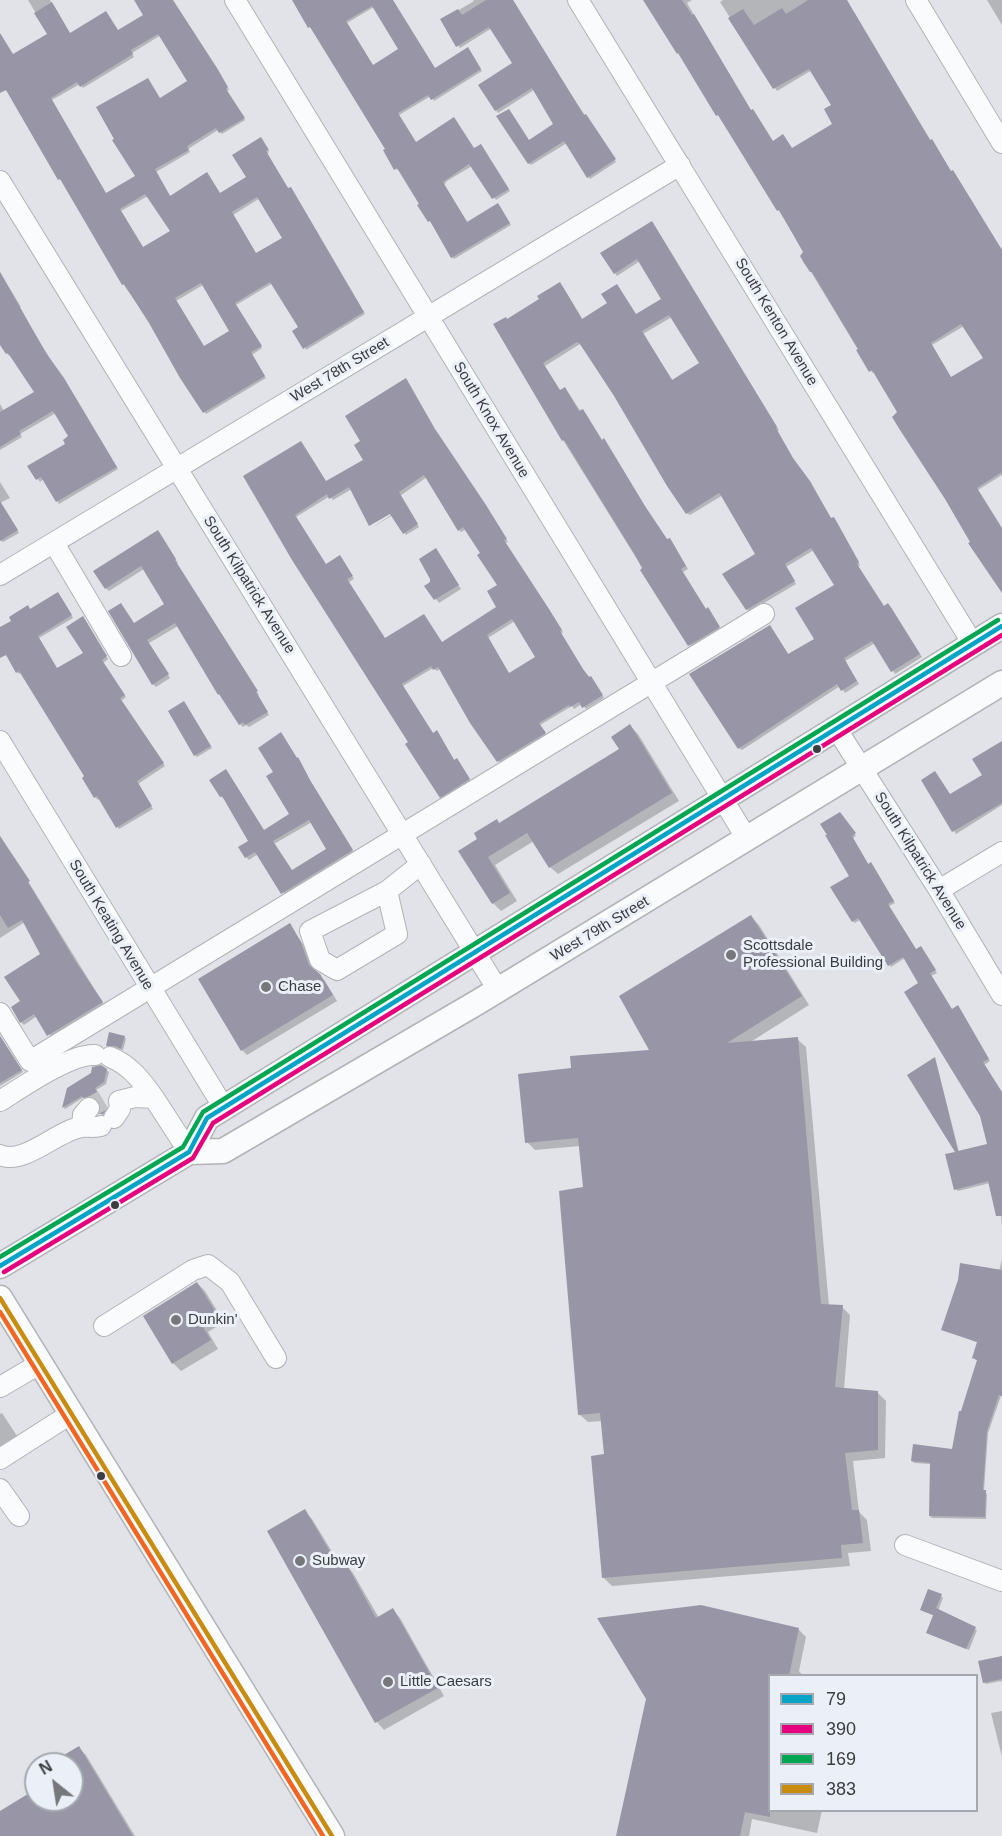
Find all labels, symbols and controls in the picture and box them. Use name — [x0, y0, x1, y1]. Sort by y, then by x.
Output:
street label: South Kenton Avenue — [731, 255, 821, 389]
street label: West 78th Street — [288, 334, 392, 406]
street label: South Knox Avenue — [449, 359, 533, 481]
street label: South Kilpatrick Avenue — [199, 513, 299, 657]
unlabelled marker — [811, 743, 823, 755]
street label: South Kilpatrick Avenue — [870, 789, 970, 933]
street label: South Keating Avenue — [65, 857, 157, 993]
street label: West 79th Street — [548, 893, 652, 965]
place label: Scottsdale Professional Building — [743, 937, 883, 972]
marker: Scottsdale Professional Building — [724, 948, 738, 962]
place label: Chase — [278, 978, 321, 996]
marker: Chase — [259, 980, 273, 994]
unlabelled marker — [109, 1199, 121, 1211]
place label: Dunkin' — [188, 1311, 238, 1329]
marker: Dunkin' — [169, 1313, 183, 1327]
unlabelled marker — [95, 1470, 107, 1482]
place label: Subway — [312, 1552, 365, 1570]
marker: Subway — [293, 1554, 307, 1568]
place label: Little Caesars — [400, 1673, 492, 1691]
legend — [768, 1674, 978, 1812]
marker: Little Caesars — [381, 1675, 395, 1689]
text: 79 — [826, 1689, 846, 1709]
text: 390 — [826, 1719, 856, 1739]
text: 169 — [826, 1749, 856, 1769]
north arrow — [24, 1752, 84, 1812]
text: N — [36, 1757, 55, 1778]
text: 383 — [826, 1779, 856, 1799]

